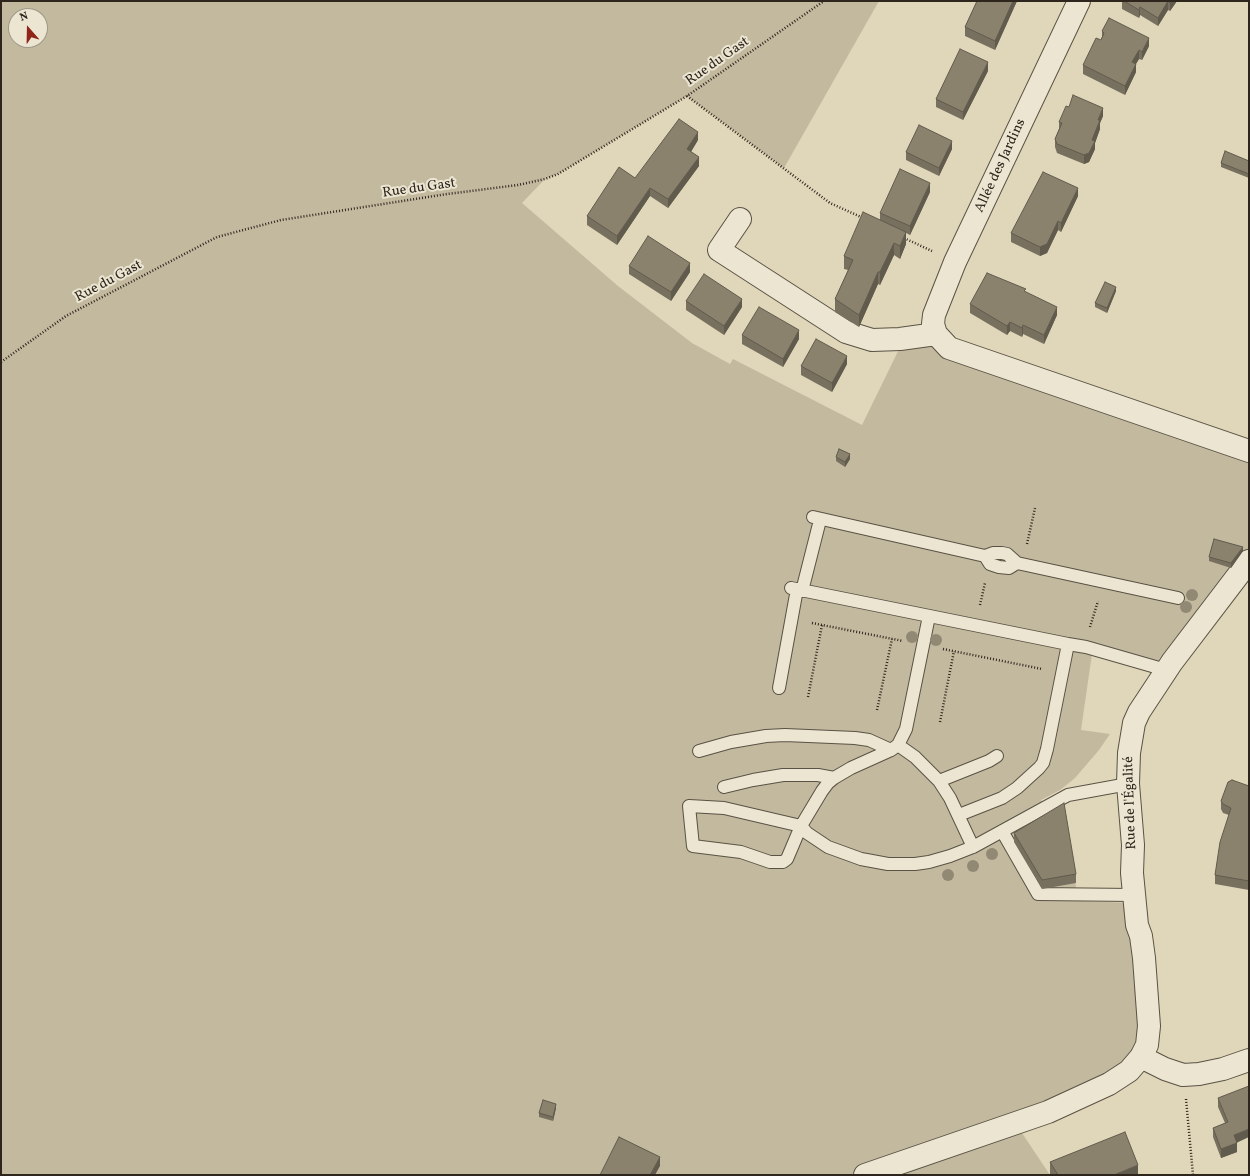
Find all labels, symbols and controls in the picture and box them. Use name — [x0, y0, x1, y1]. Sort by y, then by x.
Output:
north arrow — [8, 8, 48, 48]
text: N — [18, 9, 30, 26]
street label: Rue du Gast — [683, 34, 753, 90]
street label: Allée des Jardins — [972, 116, 1030, 216]
street label: Rue du Gast — [381, 176, 457, 202]
street label: Rue du Gast — [73, 257, 145, 307]
street label: Rue de l'Égalité — [1121, 756, 1141, 850]

